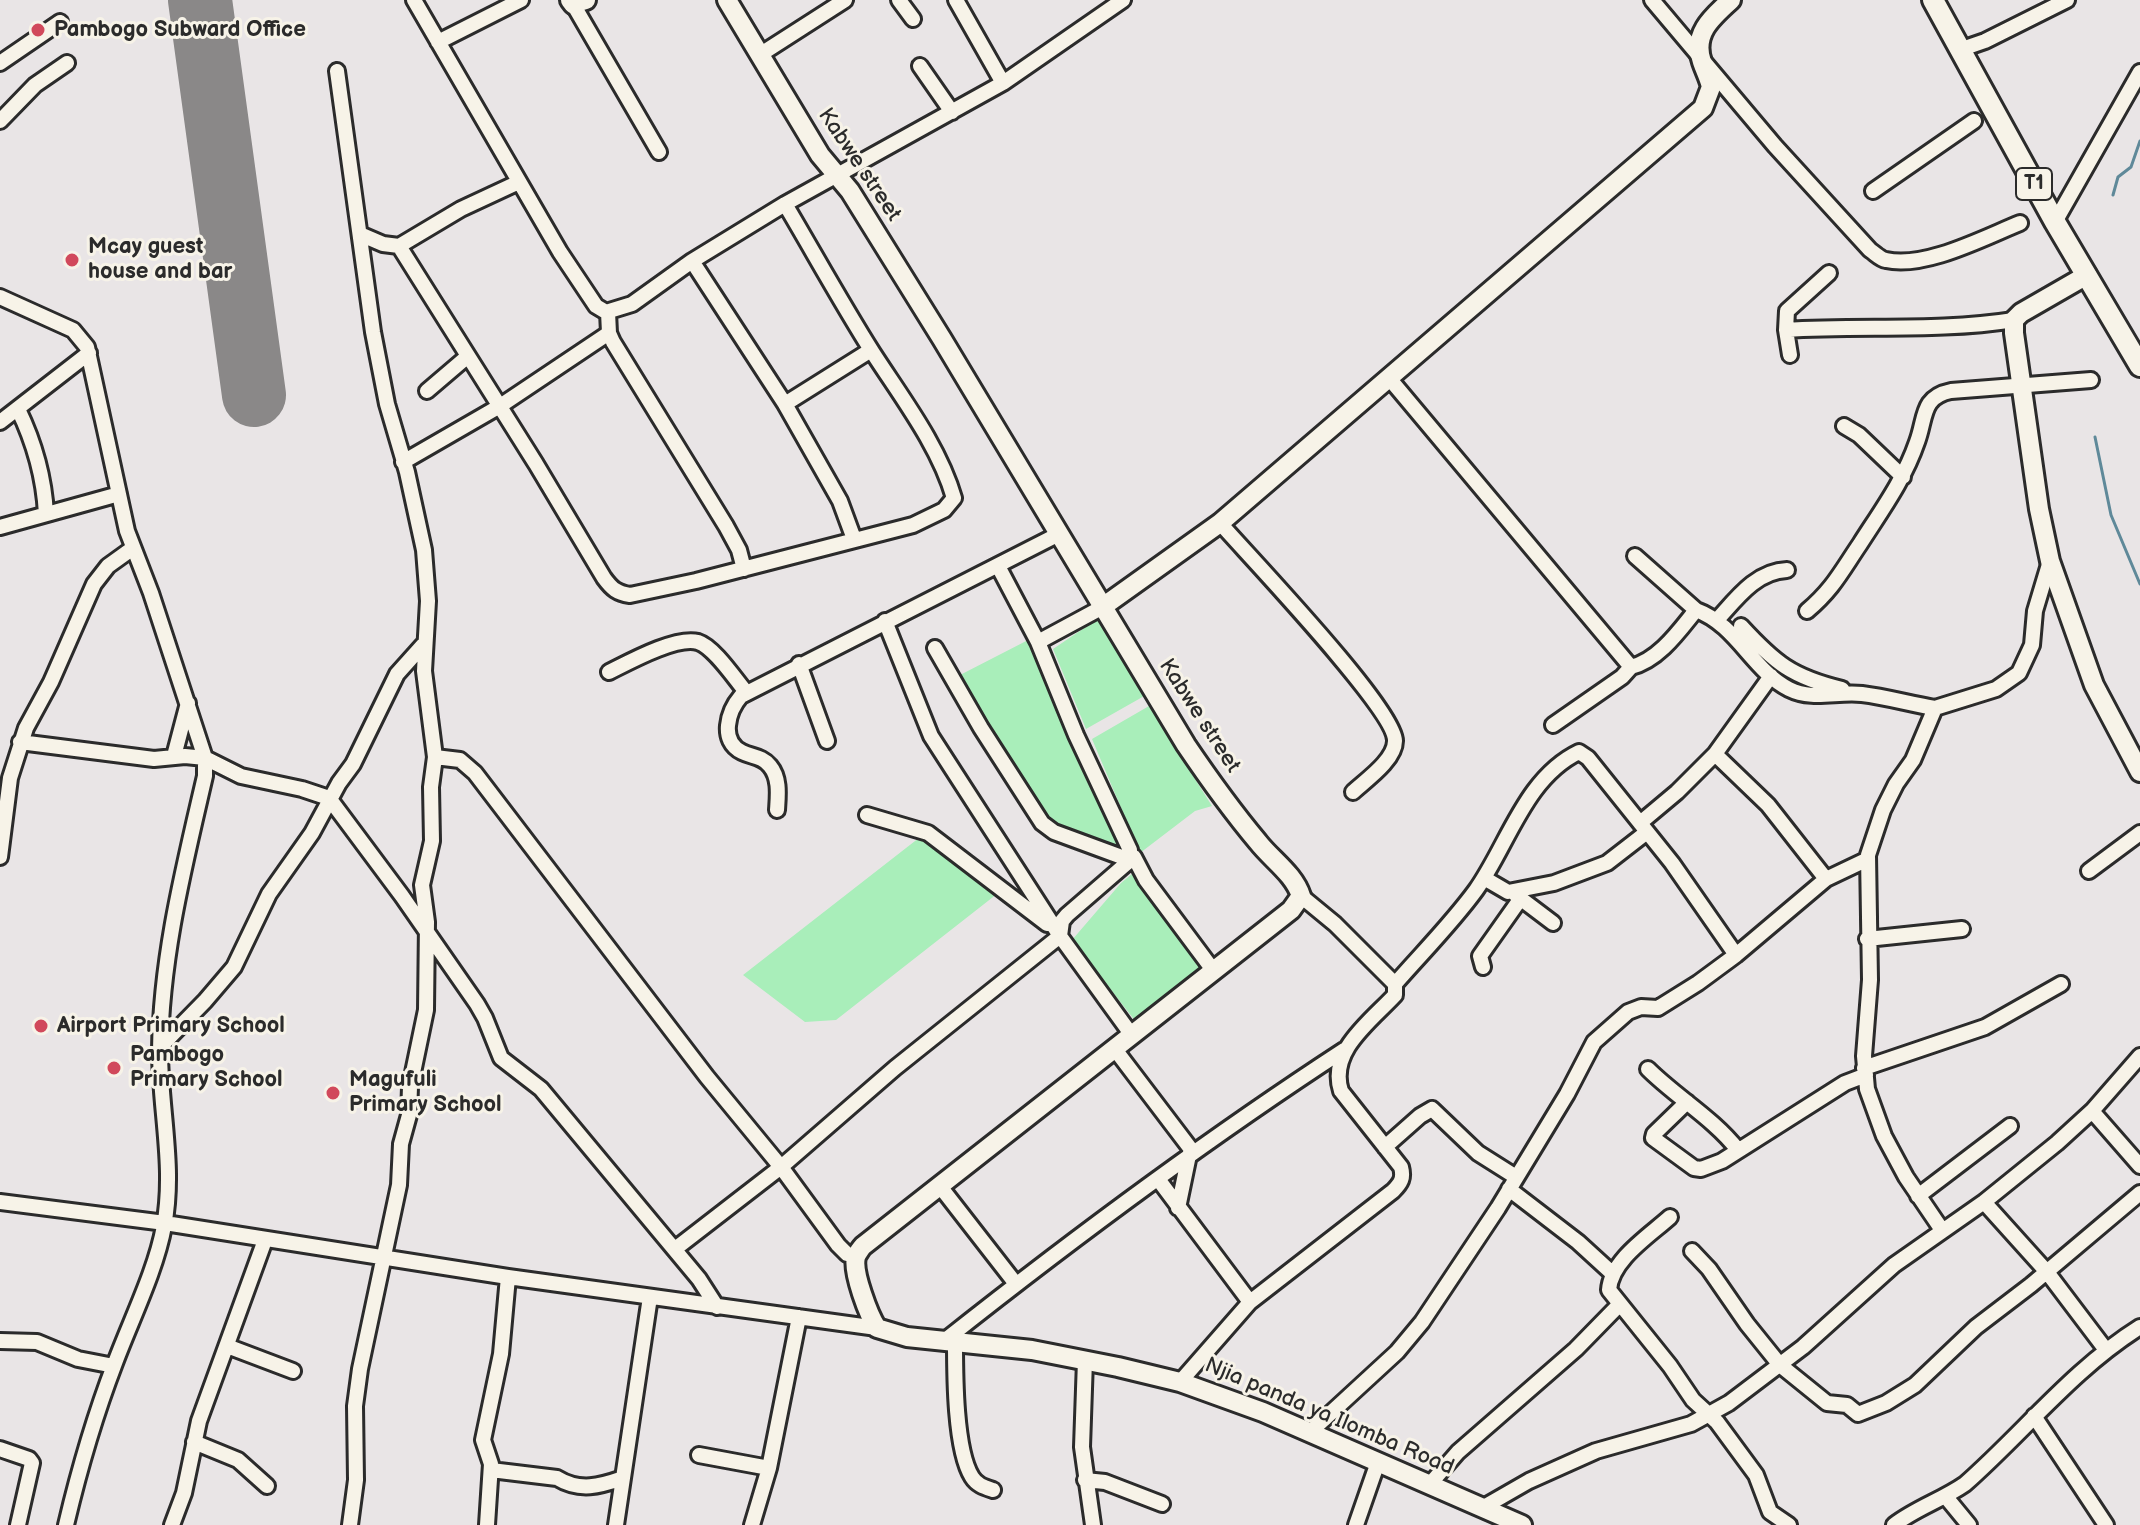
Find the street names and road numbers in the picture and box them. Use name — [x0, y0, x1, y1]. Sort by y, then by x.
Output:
street label: Kabwe street — [812, 104, 906, 226]
road number: T1 — [2016, 168, 2052, 200]
street label: Kabwe street — [1152, 654, 1246, 778]
street label: Njia panda ya Ilomba Road — [1200, 1352, 1458, 1482]

